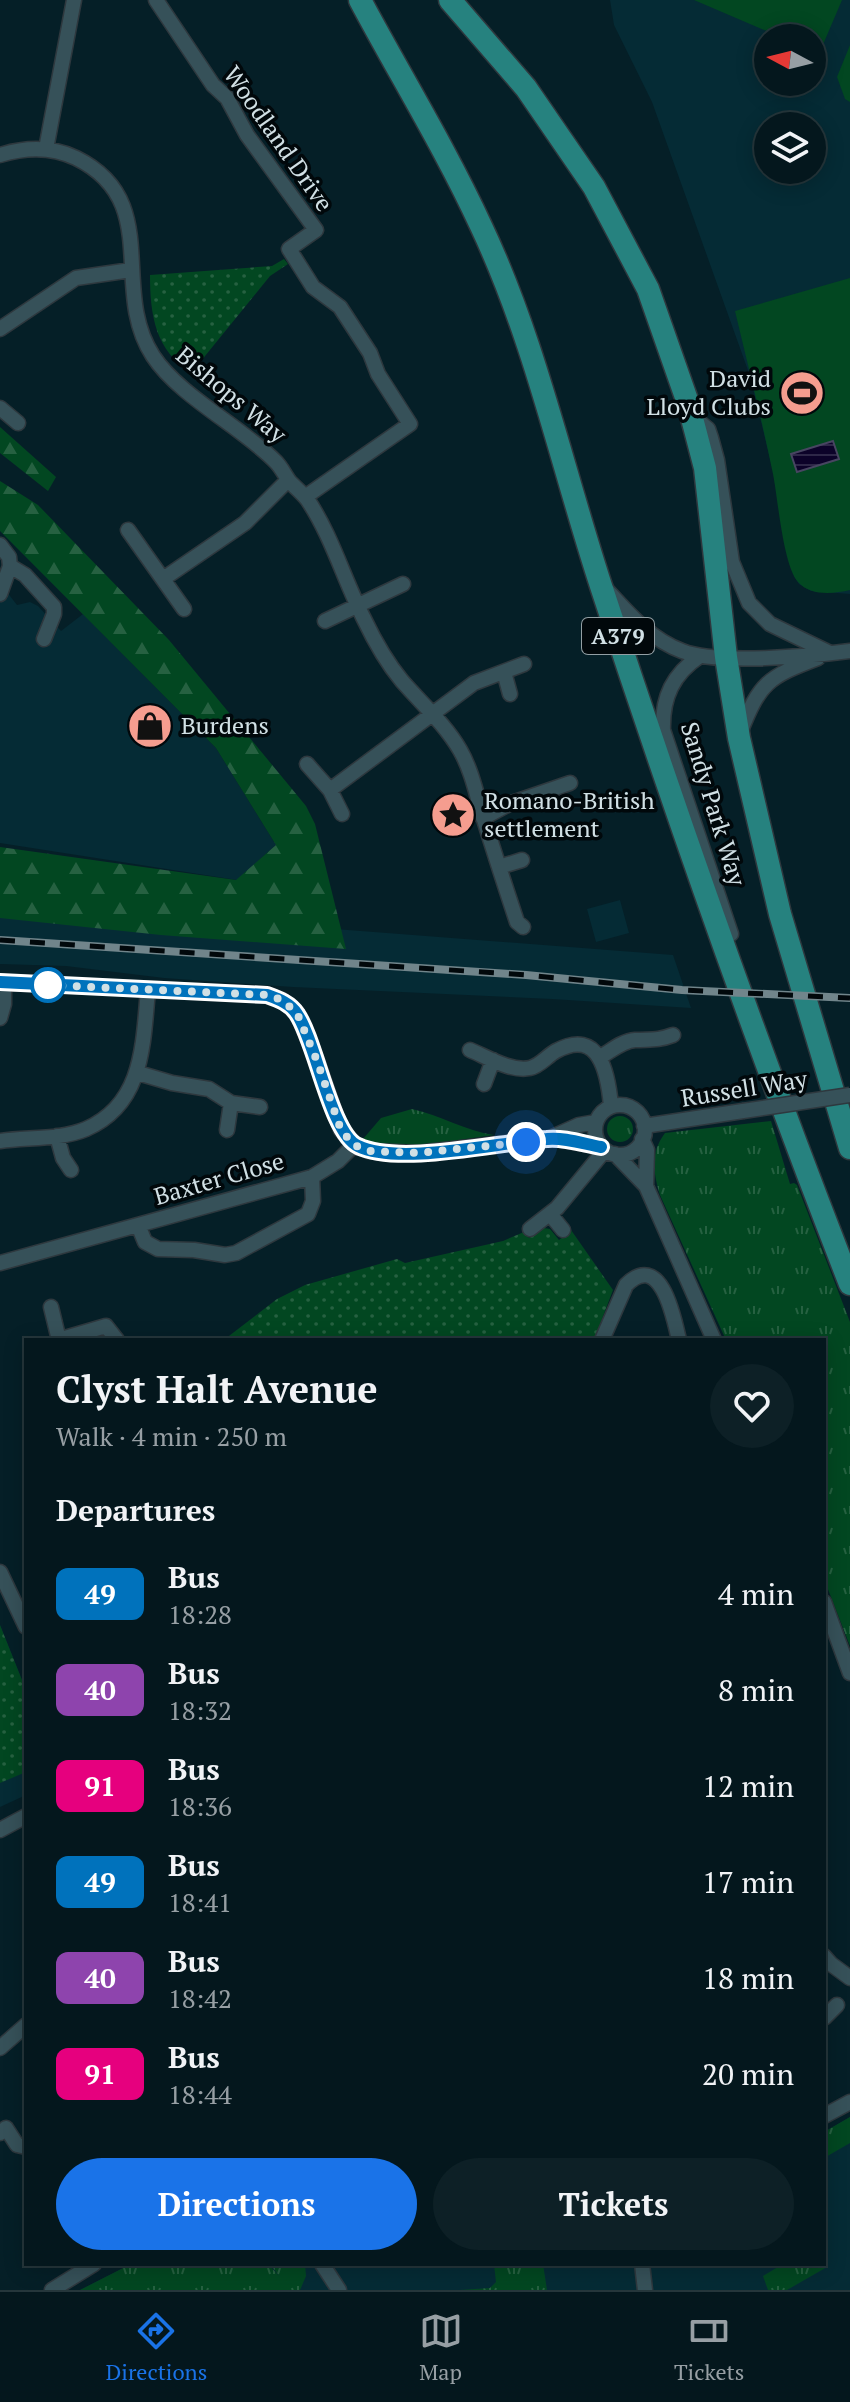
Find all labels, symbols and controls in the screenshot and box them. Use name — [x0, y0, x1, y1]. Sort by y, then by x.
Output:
north arrow — [754, 24, 826, 96]
map controls — [754, 24, 826, 184]
street label: Woodland Drive — [217, 59, 341, 218]
button: layers — [754, 112, 826, 184]
street label: Bishops Way — [170, 339, 294, 450]
place label: David Lloyd Clubs — [647, 362, 771, 422]
sports icon: David Lloyd Clubs — [778, 369, 826, 417]
road number: A379 — [582, 618, 654, 654]
shop icon: Burdens — [126, 702, 174, 750]
place label: Burdens — [181, 709, 269, 741]
street label: Sandy Park Way — [674, 718, 754, 890]
place label: Romano-British settlement — [484, 784, 654, 844]
place icon: Romano-British settlement — [429, 791, 477, 839]
unlabelled marker — [31, 968, 65, 1002]
street label: Russell Way — [678, 1062, 810, 1114]
your location — [506, 1122, 546, 1162]
street label: Baxter Close — [150, 1144, 287, 1212]
text: Clyst Halt Avenue — [56, 1364, 378, 1414]
button: heart — [710, 1364, 794, 1448]
text: Walk · 4 min · 250 m — [56, 1419, 287, 1453]
text: Departures — [56, 1490, 215, 1530]
text: Bus — [168, 1557, 220, 1597]
text: 4 min — [718, 1574, 794, 1614]
text: 49 — [84, 1575, 116, 1612]
text: 18:28 — [168, 1597, 232, 1631]
text: Bus — [168, 1653, 220, 1693]
text: 8 min — [718, 1670, 794, 1710]
text: 40 — [84, 1671, 116, 1708]
text: 18:32 — [168, 1693, 232, 1727]
text: Bus — [168, 1749, 220, 1789]
text: 12 min — [702, 1766, 794, 1806]
text: 91 — [84, 1767, 116, 1804]
text: 18:36 — [168, 1789, 232, 1823]
text: Bus — [168, 1845, 220, 1885]
text: 17 min — [702, 1862, 794, 1902]
text: 49 — [84, 1863, 116, 1900]
text: 18:41 — [168, 1885, 232, 1919]
text: Bus — [168, 1941, 220, 1981]
text: 18 min — [702, 1958, 794, 1998]
text: 40 — [84, 1959, 116, 1996]
text: 18:42 — [168, 1981, 232, 2015]
text: Bus — [168, 2037, 220, 2077]
text: 20 min — [702, 2054, 794, 2094]
text: 91 — [84, 2055, 116, 2092]
text: 18:44 — [168, 2077, 232, 2111]
button: Directions — [56, 2158, 417, 2250]
button: Tickets — [433, 2158, 794, 2250]
tab: Directions — [106, 2309, 207, 2386]
tab: Map — [419, 2309, 463, 2386]
tab: Tickets — [674, 2309, 744, 2386]

